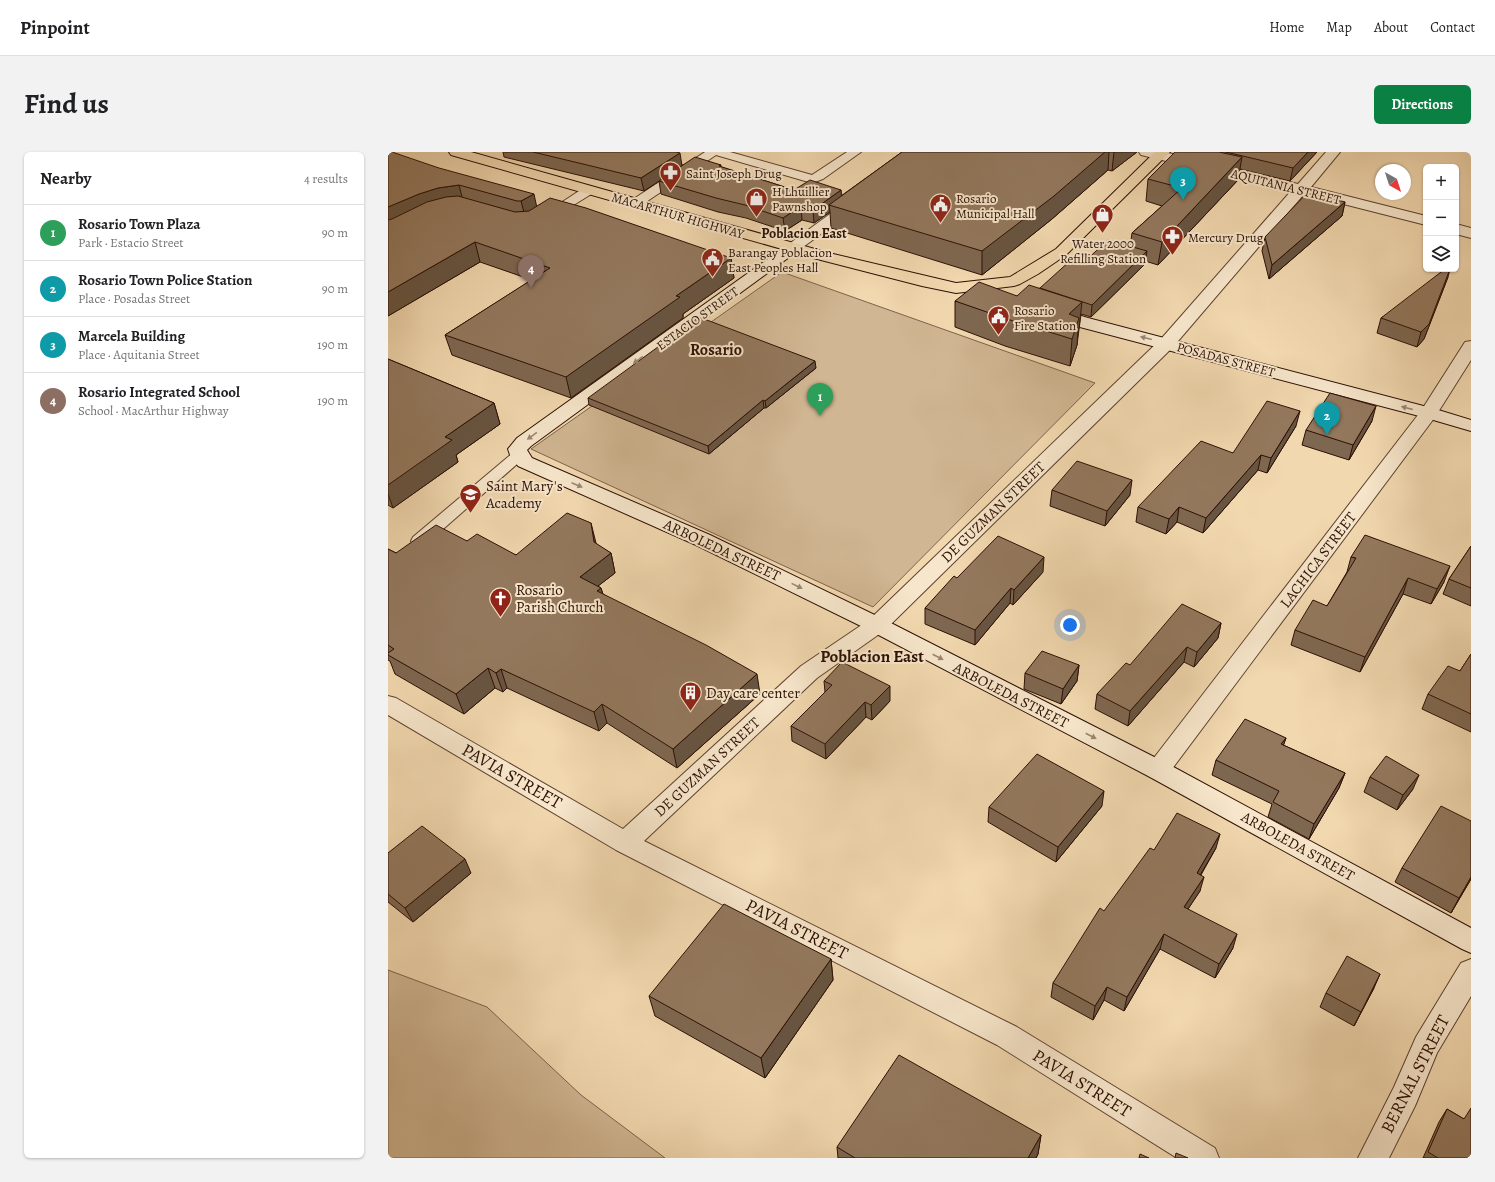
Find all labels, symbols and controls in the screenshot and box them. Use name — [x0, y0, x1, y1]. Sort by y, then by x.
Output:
text: Pinpoint — [20, 15, 90, 41]
text: Home — [1269, 18, 1304, 37]
text: Map — [1326, 18, 1352, 37]
text: About — [1374, 18, 1408, 37]
text: Contact — [1430, 18, 1475, 37]
text: Find us — [24, 85, 109, 123]
button: Directions — [1374, 85, 1471, 124]
pharmacy icon: Saint Joseph Drug — [658, 160, 684, 193]
street label: AQUITANIA STREET — [1228, 164, 1343, 208]
north arrow — [1375, 164, 1411, 200]
map controls — [1423, 164, 1459, 272]
button: + — [1423, 164, 1459, 200]
place label: Saint Joseph Drug — [686, 165, 782, 182]
text: Nearby — [40, 167, 91, 190]
pin: 3 — [1170, 167, 1196, 200]
text: 4 results — [304, 170, 348, 187]
place label: H Lhuillier Pawnshop — [772, 183, 829, 215]
shop icon: H Lhuillier Pawnshop — [743, 185, 769, 218]
street label: MACARTHUR HIGHWAY — [610, 188, 747, 243]
place label: Rosario Municipal Hall — [956, 190, 1034, 222]
public building icon: Rosario Municipal Hall — [928, 192, 954, 225]
button: − — [1423, 200, 1459, 236]
shop icon: Water 2000 Refilling Station — [1090, 202, 1116, 235]
text: Rosario Town Plaza — [78, 214, 201, 234]
text: 1 — [51, 224, 55, 241]
text: 90 m — [322, 224, 348, 241]
district label: Poblacion East — [761, 224, 847, 243]
pharmacy icon: Mercury Drug — [1159, 224, 1185, 257]
place label: Mercury Drug — [1188, 229, 1264, 246]
text: Park · Estacio Street — [78, 234, 184, 251]
place label: Water 2000 Refilling Station — [1060, 235, 1146, 267]
button: layers — [1423, 236, 1459, 272]
place label: Barangay Poblacion East Peoples Hall — [728, 244, 832, 276]
public building icon: Barangay Poblacion East Peoples Hall — [700, 246, 726, 279]
pin: 4 — [518, 255, 544, 288]
text: Rosario Town Police Station — [78, 270, 252, 290]
text: 2 — [50, 280, 56, 297]
text: 90 m — [322, 280, 348, 297]
street label: ESTACIO STREET — [653, 283, 742, 354]
text: Place · Posadas Street — [78, 290, 190, 307]
place label: Rosario Fire Station — [1014, 302, 1076, 334]
public building icon: Rosario Fire Station — [985, 304, 1011, 337]
text: Marcela Building — [78, 326, 185, 346]
one-way arrow — [1140, 335, 1152, 341]
text: 3 — [50, 336, 56, 353]
text: 190 m — [317, 336, 348, 353]
street label: POSADAS STREET — [1175, 338, 1277, 381]
district label: Rosario — [690, 339, 742, 361]
text: Place · Aquitania Street — [78, 346, 200, 363]
one-way arrow — [632, 356, 643, 364]
text: Rosario Integrated School — [78, 382, 240, 402]
pin: 1 — [807, 383, 833, 416]
text: 4 — [50, 392, 56, 409]
text: 190 m — [317, 392, 348, 409]
text: School · MacArthur Highway — [78, 402, 229, 419]
pin: 2 — [1314, 402, 1340, 435]
one-way arrow — [1400, 404, 1413, 410]
one-way arrow — [527, 432, 537, 440]
street label: DE GUZMAN STREET — [937, 456, 1050, 567]
place label: Saint Mary's Academy — [485, 476, 563, 513]
school or university icon: Saint Mary's Academy — [457, 482, 483, 515]
one-way arrow — [572, 482, 583, 488]
street label: LACHICA STREET — [1275, 507, 1361, 612]
street label: ARBOLEDA STREET — [659, 514, 784, 586]
place label: Rosario Parish Church — [516, 580, 603, 617]
one-way arrow — [791, 583, 803, 589]
church icon: Rosario Parish Church — [487, 586, 513, 619]
your location — [1060, 615, 1080, 635]
district label: Poblacion East — [820, 645, 924, 668]
one-way arrow — [932, 654, 944, 660]
street label: ARBOLEDA STREET — [949, 657, 1073, 733]
building icon: Day care center — [678, 680, 704, 713]
place label: Day care center — [706, 683, 800, 703]
street label: DE GUZMAN STREET — [650, 712, 765, 821]
one-way arrow — [1085, 733, 1097, 739]
street label: PAVIA STREET — [457, 738, 567, 814]
street label: ARBOLEDA STREET — [1237, 806, 1359, 886]
street label: PAVIA STREET — [742, 893, 853, 965]
street label: BERNAL STREET — [1375, 1011, 1455, 1137]
street label: PAVIA STREET — [1028, 1043, 1136, 1123]

